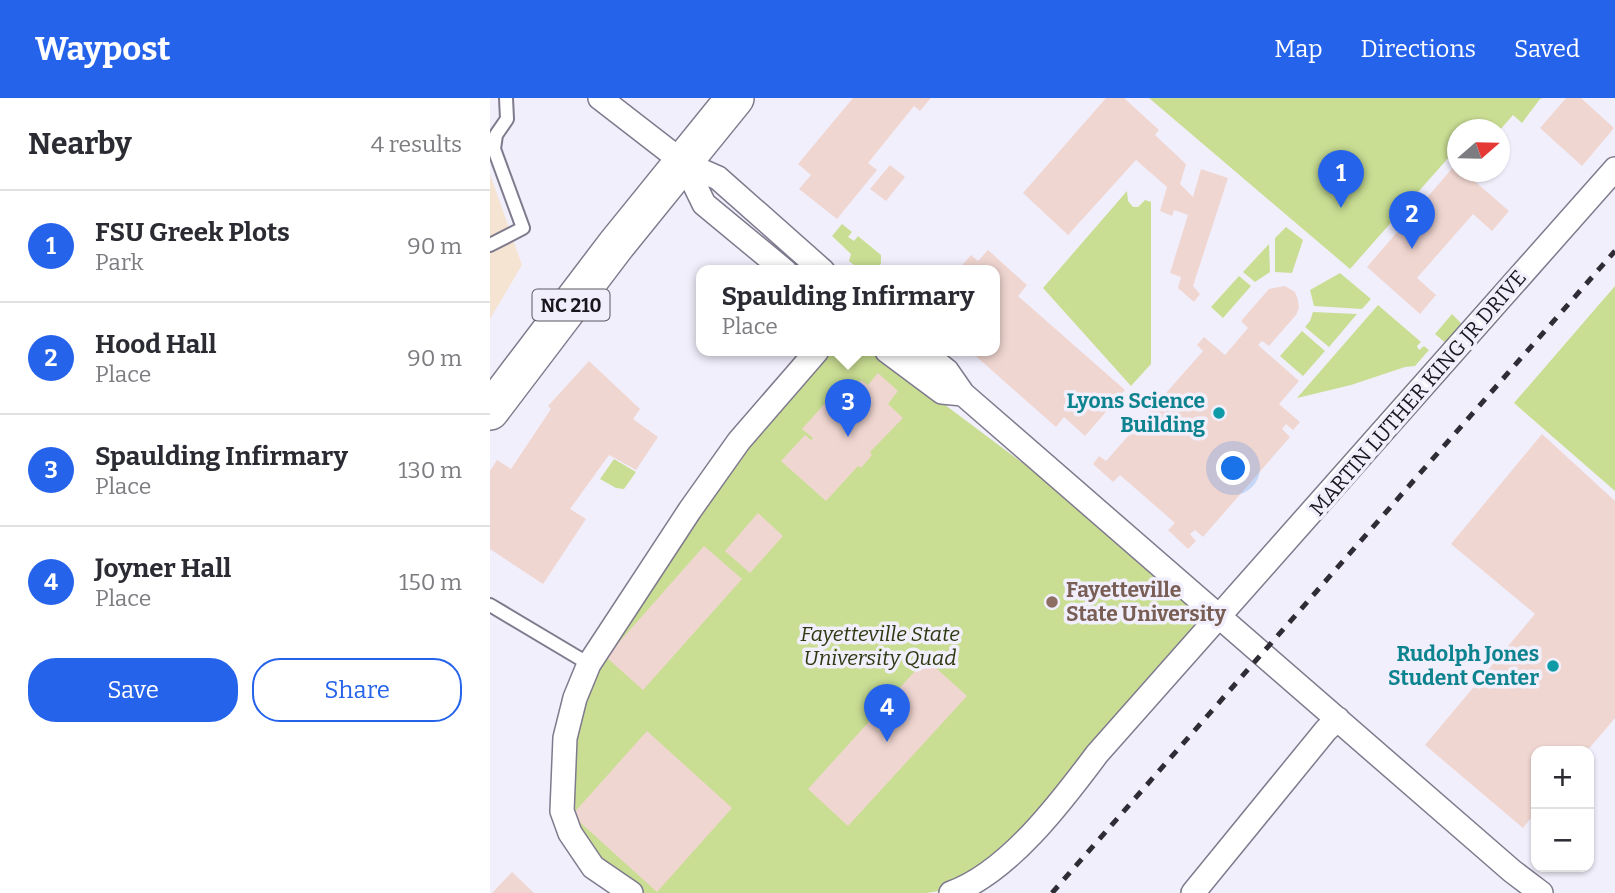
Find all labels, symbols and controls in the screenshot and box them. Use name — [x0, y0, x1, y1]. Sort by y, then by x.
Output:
text: Waypost — [35, 29, 171, 69]
text: Map — [1274, 35, 1323, 63]
text: Directions — [1361, 35, 1476, 63]
text: Saved — [1514, 35, 1580, 63]
north arrow — [1447, 119, 1510, 182]
text: Nearby — [28, 126, 132, 162]
text: 4 results — [371, 130, 462, 158]
pin: 1 — [1318, 150, 1364, 208]
pin: 2 — [1389, 191, 1435, 249]
text: FSU Greek Plots — [95, 217, 290, 248]
text: 1 — [46, 232, 56, 260]
text: 90 m — [407, 232, 462, 260]
text: Park — [95, 248, 144, 276]
popup — [696, 265, 1000, 356]
street label: MARTIN LUTHER KING JR DRIVE — [1304, 265, 1532, 521]
text: Spaulding Infirmary — [722, 281, 975, 312]
road number: NC 210 — [532, 290, 609, 321]
text: Place — [722, 312, 778, 340]
text: Hood Hall — [95, 329, 216, 360]
text: 2 — [45, 344, 57, 372]
text: 90 m — [407, 344, 462, 372]
text: Place — [95, 360, 151, 388]
pin: 3 — [825, 379, 871, 437]
place label: Lyons Science Building — [1066, 388, 1205, 438]
marker: Lyons Science Building — [1211, 405, 1227, 421]
text: Spaulding Infirmary — [95, 441, 348, 472]
your location — [1216, 451, 1250, 485]
text: 3 — [44, 456, 58, 484]
text: 130 m — [398, 456, 462, 484]
text: Place — [95, 472, 151, 500]
text: Joyner Hall — [95, 553, 231, 584]
text: 4 — [44, 568, 58, 596]
text: 150 m — [399, 568, 462, 596]
place label: Fayetteville State University — [1066, 577, 1227, 627]
text: Place — [95, 584, 151, 612]
marker: Fayetteville State University — [1044, 594, 1060, 610]
park label: Fayetteville State University Quad — [800, 621, 960, 671]
place label: Rudolph Jones Student Center — [1388, 641, 1539, 691]
button: Save — [28, 658, 238, 722]
button: Share — [252, 658, 462, 722]
marker: Rudolph Jones Student Center — [1545, 658, 1561, 674]
pin: 4 — [864, 684, 910, 742]
map controls — [1531, 746, 1594, 872]
button: + — [1531, 746, 1594, 809]
button: − — [1531, 809, 1594, 872]

